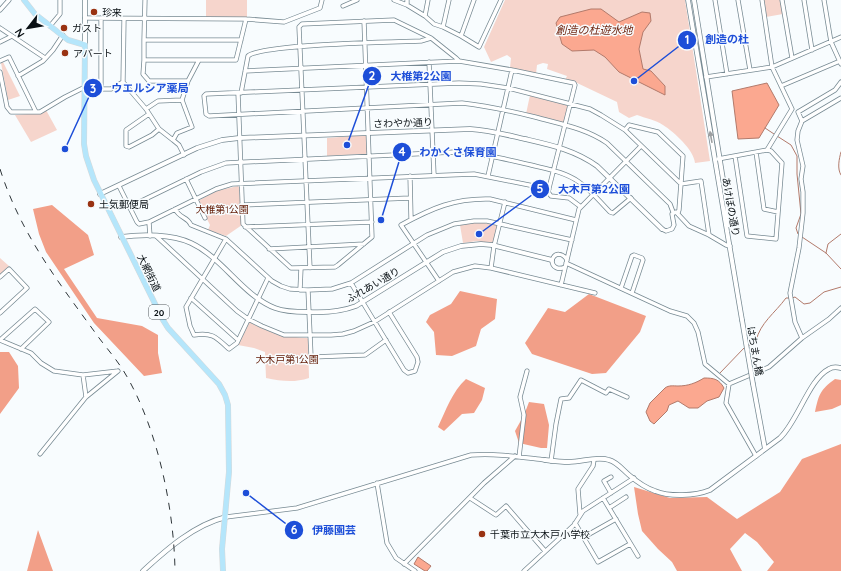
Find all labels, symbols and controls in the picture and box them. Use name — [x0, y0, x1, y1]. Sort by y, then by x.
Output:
place label: 珍来 — [102, 6, 122, 19]
marker: 珍来 — [89, 7, 99, 17]
north arrow — [8, 8, 48, 48]
place label: ガスト — [72, 22, 102, 35]
marker: ガスト — [59, 23, 69, 33]
water label: 創造の杜遊水地 — [556, 23, 633, 37]
text: N — [11, 26, 28, 40]
callout: 創造の杜 — [677, 28, 757, 51]
text: 1 — [685, 32, 689, 47]
text: 創造の杜 — [705, 32, 749, 46]
place label: アパート — [73, 47, 113, 60]
marker: アパート — [60, 48, 70, 58]
callout: 大椎第2公園 — [362, 64, 460, 87]
text: 2 — [369, 68, 376, 83]
text: 大椎第2公園 — [390, 69, 452, 83]
callout: ウエルシア薬局 — [83, 77, 196, 100]
text: 3 — [90, 81, 96, 96]
text: ウエルシア薬局 — [112, 81, 189, 95]
street label: さわやか通り — [373, 115, 433, 131]
one-way arrow — [708, 131, 714, 143]
callout: わかくさ保育園 — [392, 140, 505, 163]
text: 4 — [398, 144, 406, 159]
text: わかくさ保育園 — [420, 145, 497, 159]
street label: あけぼの通り — [719, 176, 743, 238]
callout: 大木戸第2公園 — [530, 177, 639, 200]
text: 5 — [537, 181, 544, 196]
text: 大木戸第2公園 — [558, 182, 630, 196]
place label: 土気郵便局 — [99, 198, 149, 211]
marker: 土気郵便局 — [86, 199, 96, 209]
park label: 大椎第1公園 — [195, 203, 249, 216]
street label: 大網街道 — [134, 252, 164, 294]
street label: ふれあい通り — [344, 264, 402, 306]
road number: 20 — [149, 305, 169, 319]
street label: はちまん橋 — [744, 325, 766, 377]
park label: 大木戸第1公園 — [255, 353, 319, 366]
callout: 伊藤園芸 — [284, 519, 364, 542]
text: 6 — [291, 522, 298, 537]
text: 伊藤園芸 — [312, 523, 356, 537]
place label: 千葉市立大木戸小学校 — [490, 528, 590, 541]
marker: 千葉市立大木戸小学校 — [477, 529, 487, 539]

